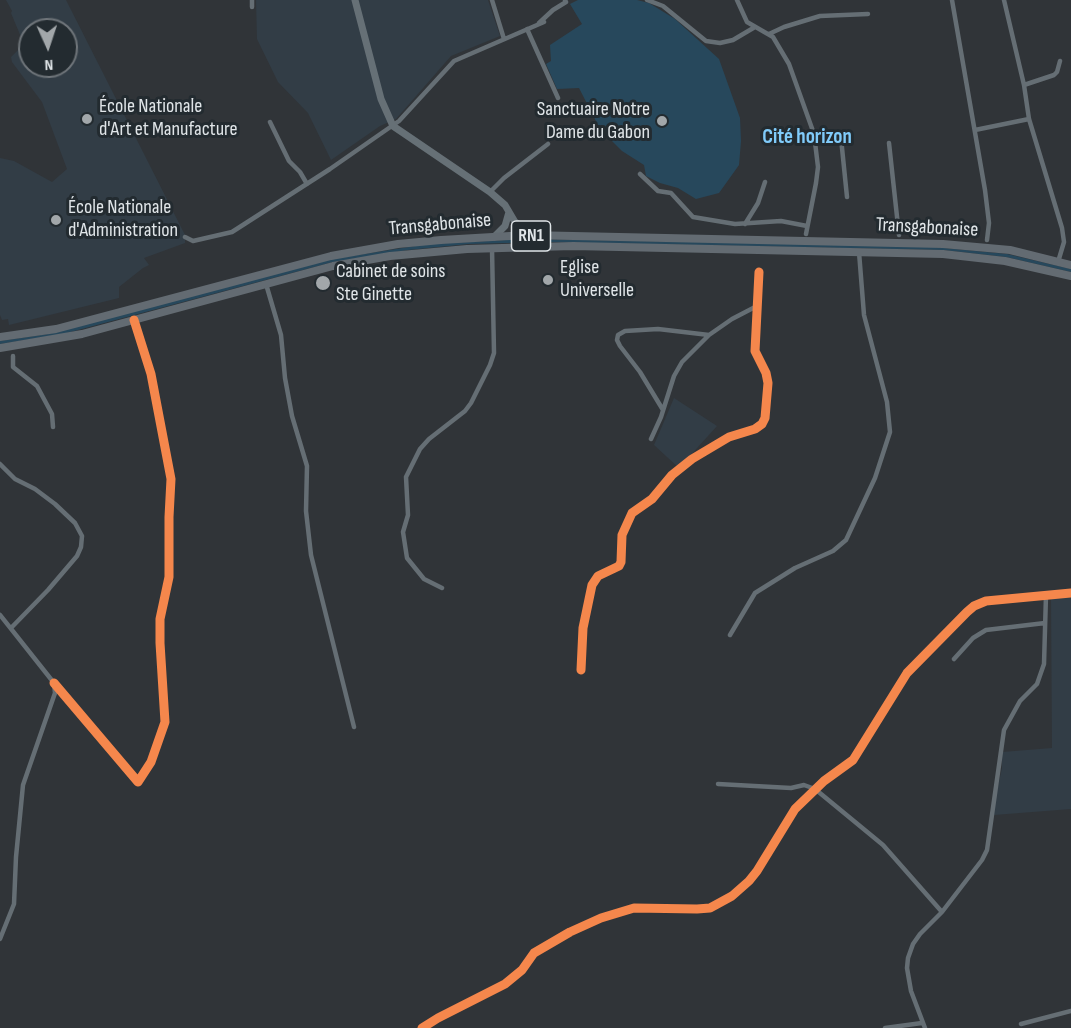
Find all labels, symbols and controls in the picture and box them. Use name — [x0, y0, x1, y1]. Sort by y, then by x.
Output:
north arrow — [18, 18, 78, 78]
text: N — [44, 55, 54, 74]
place label: École Nationale d'Art et Manufacture — [99, 95, 237, 142]
place label: Sanctuaire Notre Dame du Gabon — [537, 98, 650, 145]
marker: École Nationale d'Art et Manufacture — [80, 112, 94, 126]
marker: Sanctuaire Notre Dame du Gabon — [655, 114, 669, 128]
district label: Cité horizon — [762, 125, 852, 151]
place label: École Nationale d'Administration — [68, 196, 178, 243]
street label: Transgabonaise — [388, 209, 492, 241]
marker: École Nationale d'Administration — [49, 213, 63, 227]
street label: Transgabonaise — [875, 213, 979, 243]
road number: RN1 — [512, 221, 550, 251]
place label: Eglise Universelle — [560, 256, 634, 303]
place label: Cabinet de soins Ste Ginette — [336, 260, 445, 307]
marker: Eglise Universelle — [541, 273, 555, 287]
marker: Cabinet de soins Ste Ginette — [314, 274, 332, 292]

